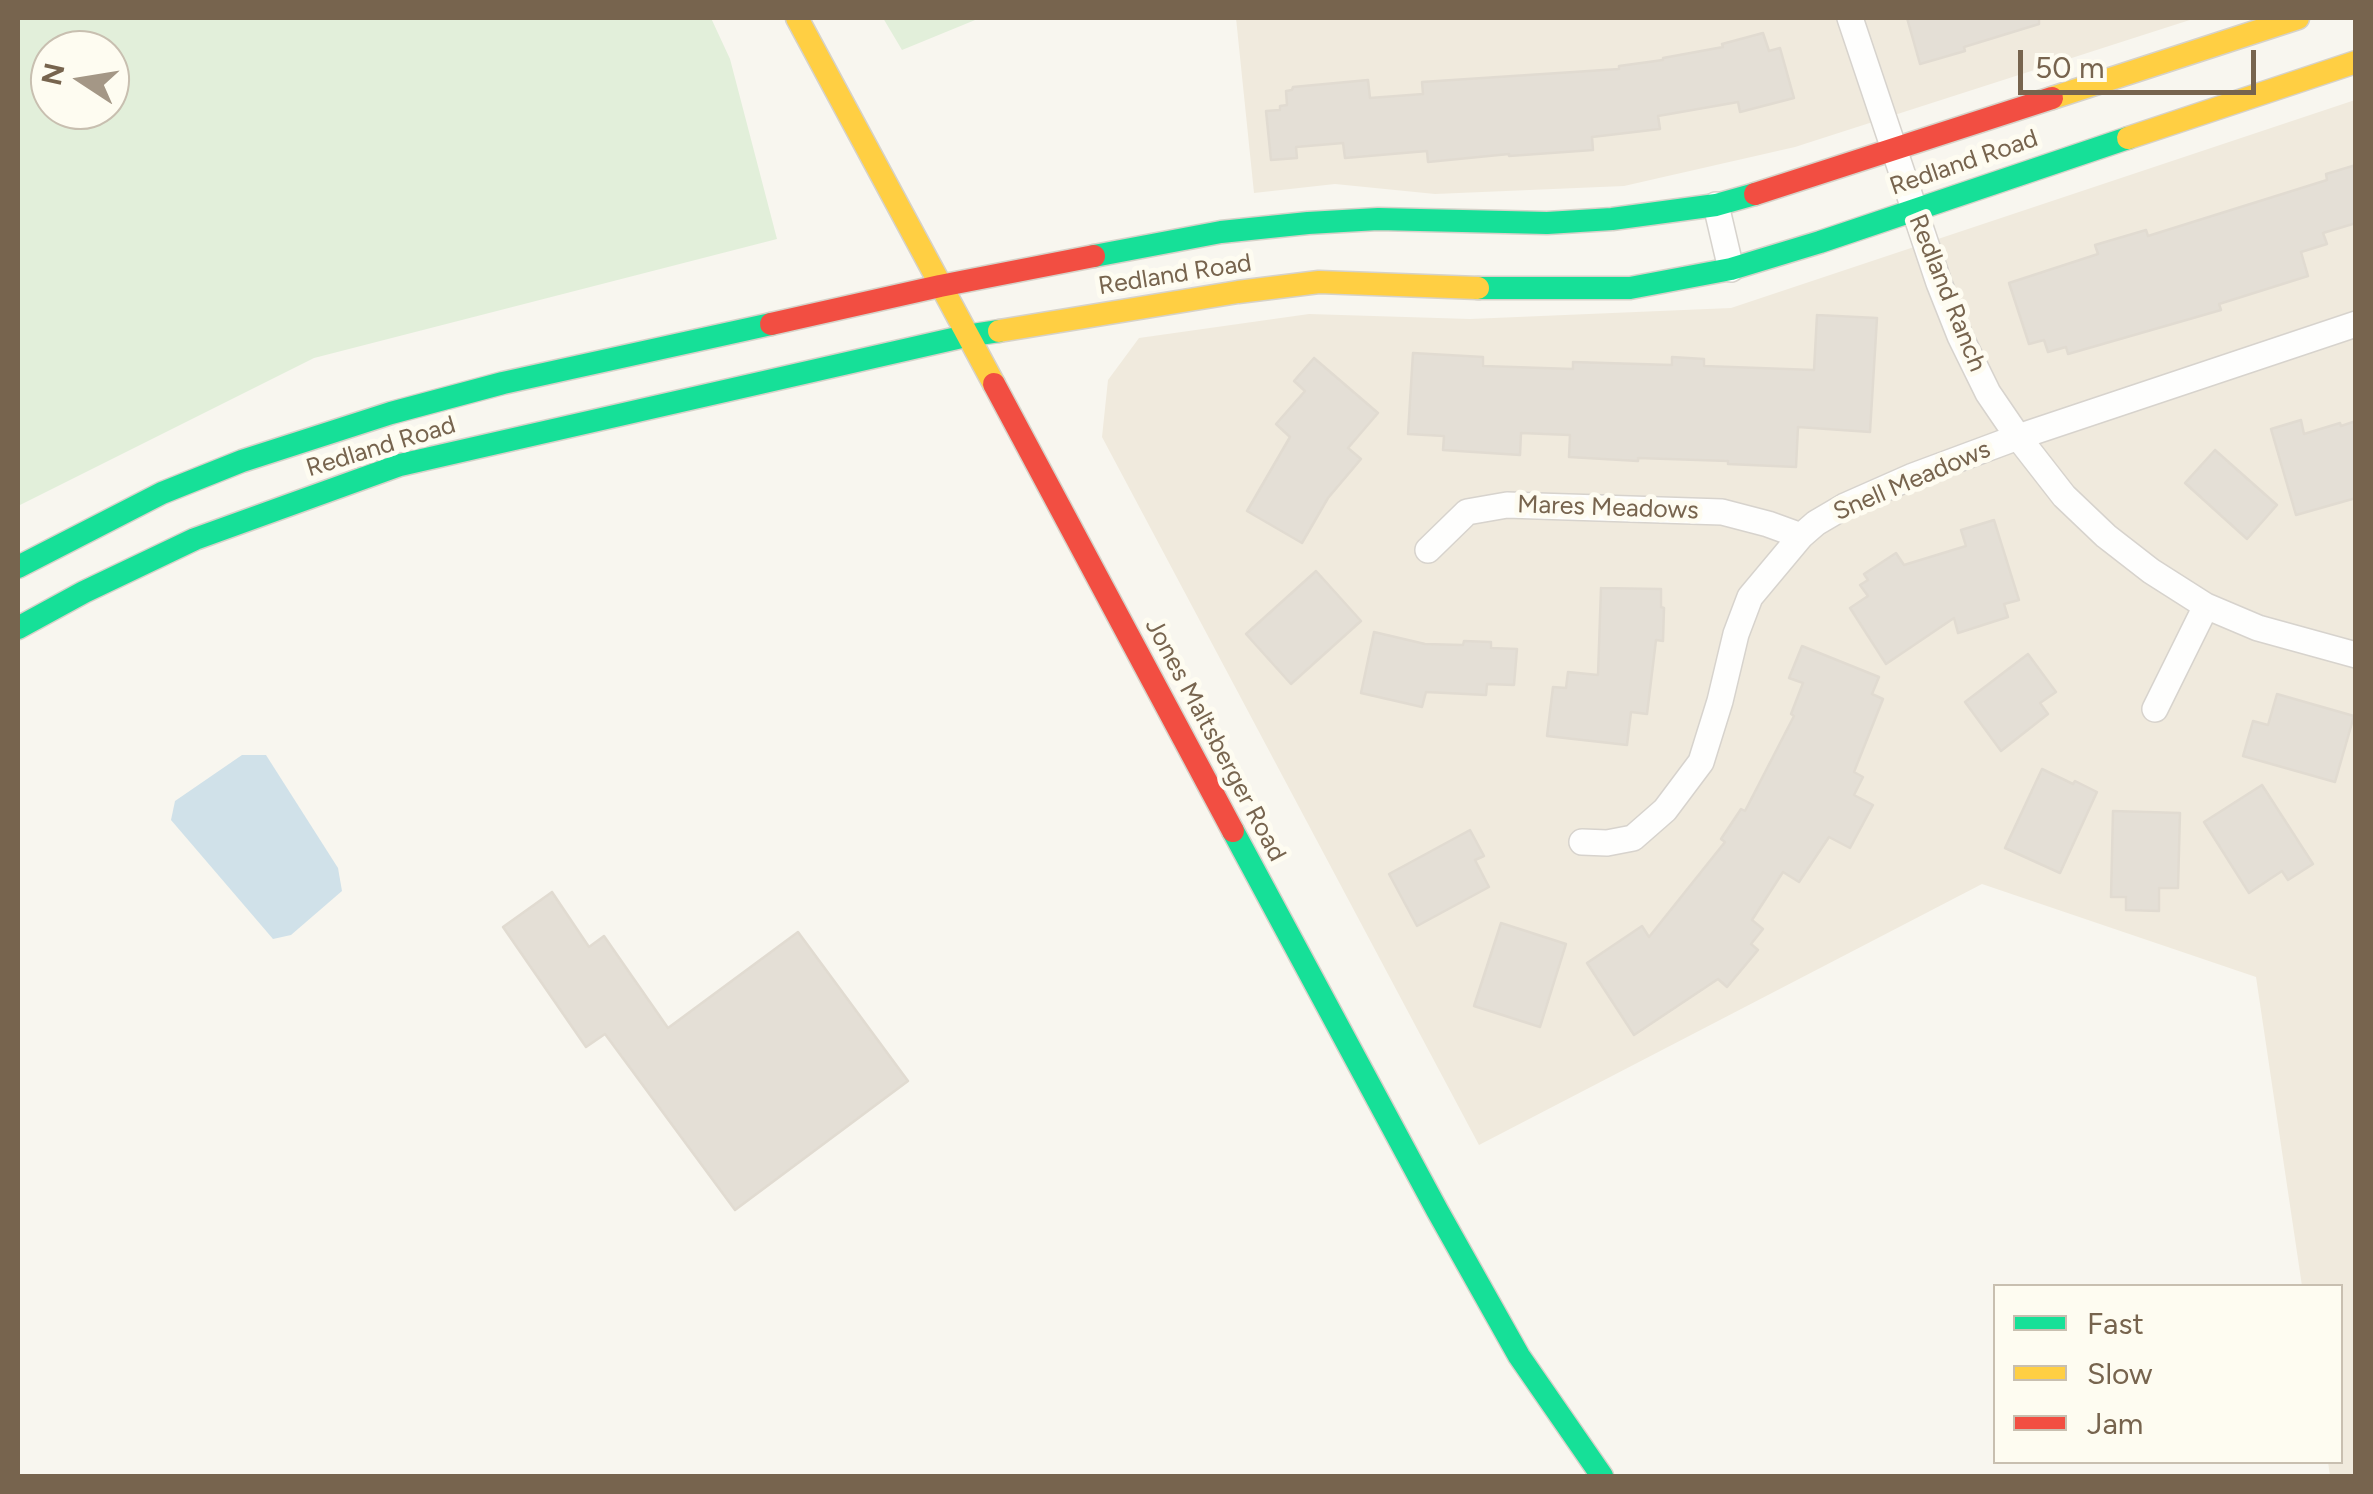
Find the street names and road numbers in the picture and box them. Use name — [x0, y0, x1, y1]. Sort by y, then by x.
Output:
street label: Redland Road — [1886, 124, 2042, 202]
street label: Redland Ranch — [1902, 210, 1992, 376]
street label: Redland Road — [1096, 248, 1254, 302]
street label: Redland Road — [303, 410, 459, 484]
street label: Snell Meadows — [1829, 434, 1995, 528]
street label: Mares Meadows — [1517, 490, 1699, 526]
street label: Jones Maltsberger Road — [1138, 614, 1292, 866]

